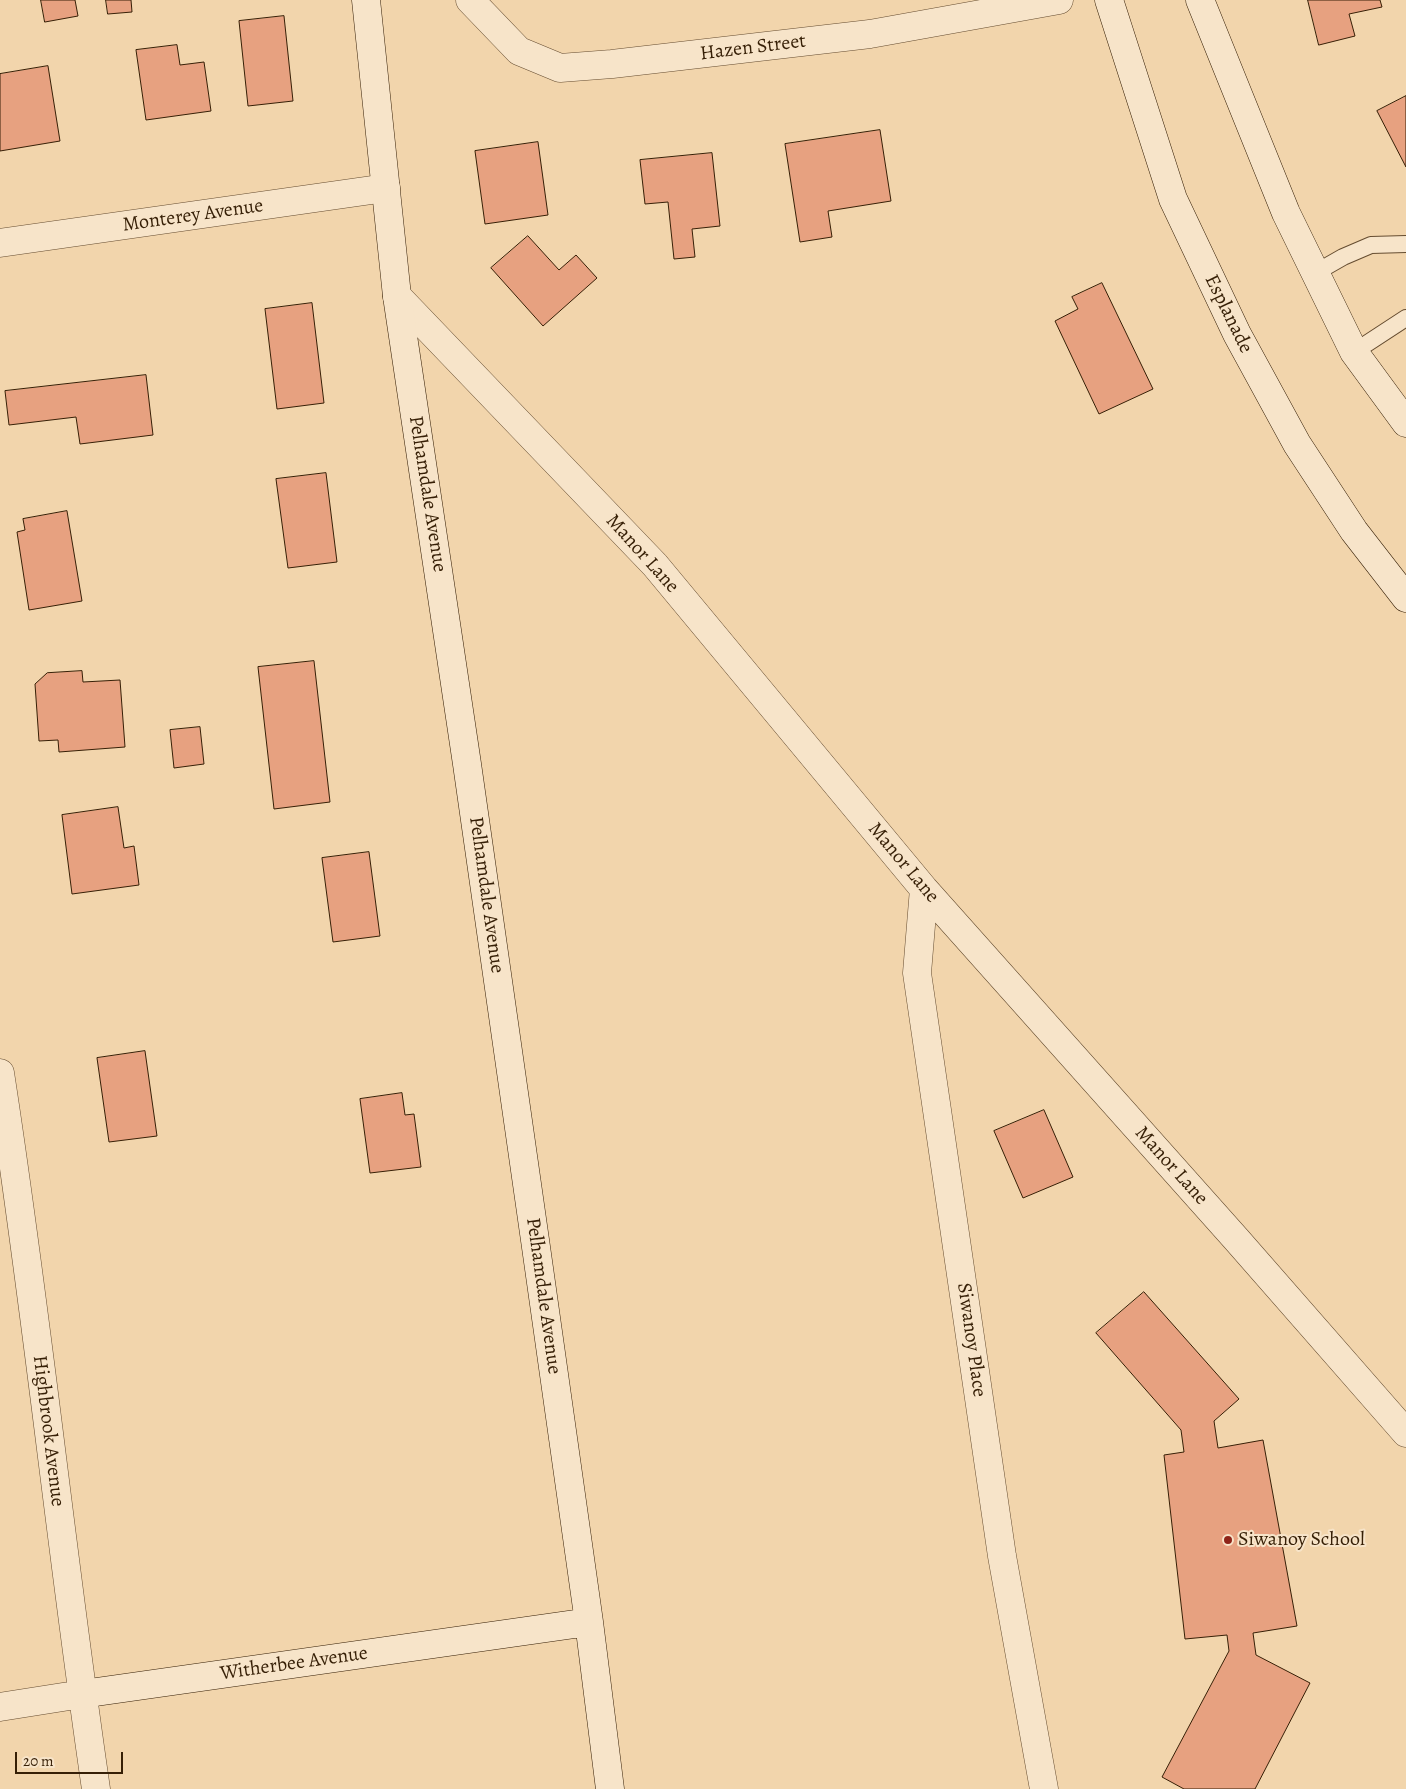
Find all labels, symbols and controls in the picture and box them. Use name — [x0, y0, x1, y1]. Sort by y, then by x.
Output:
street label: Hazen Street — [699, 30, 807, 66]
street label: Monterey Avenue — [121, 194, 265, 238]
street label: Esplanade — [1199, 271, 1257, 357]
street label: Pelhamdale Avenue — [403, 414, 451, 574]
street label: Manor Lane — [600, 510, 684, 598]
street label: Pelhamdale Avenue — [463, 815, 509, 975]
street label: Manor Lane — [862, 818, 944, 908]
street label: Manor Lane — [1129, 1122, 1213, 1210]
street label: Pelhamdale Avenue — [520, 1216, 566, 1376]
street label: Siwanoy Place — [951, 1281, 991, 1399]
street label: Highbrook Avenue — [27, 1354, 69, 1508]
place label: Siwanoy School — [1238, 1528, 1365, 1552]
marker: Siwanoy School — [1222, 1534, 1234, 1546]
street label: Witherbee Avenue — [219, 1642, 369, 1686]
scale bar — [18, 1742, 125, 1774]
text: 20 m — [23, 1751, 54, 1771]

